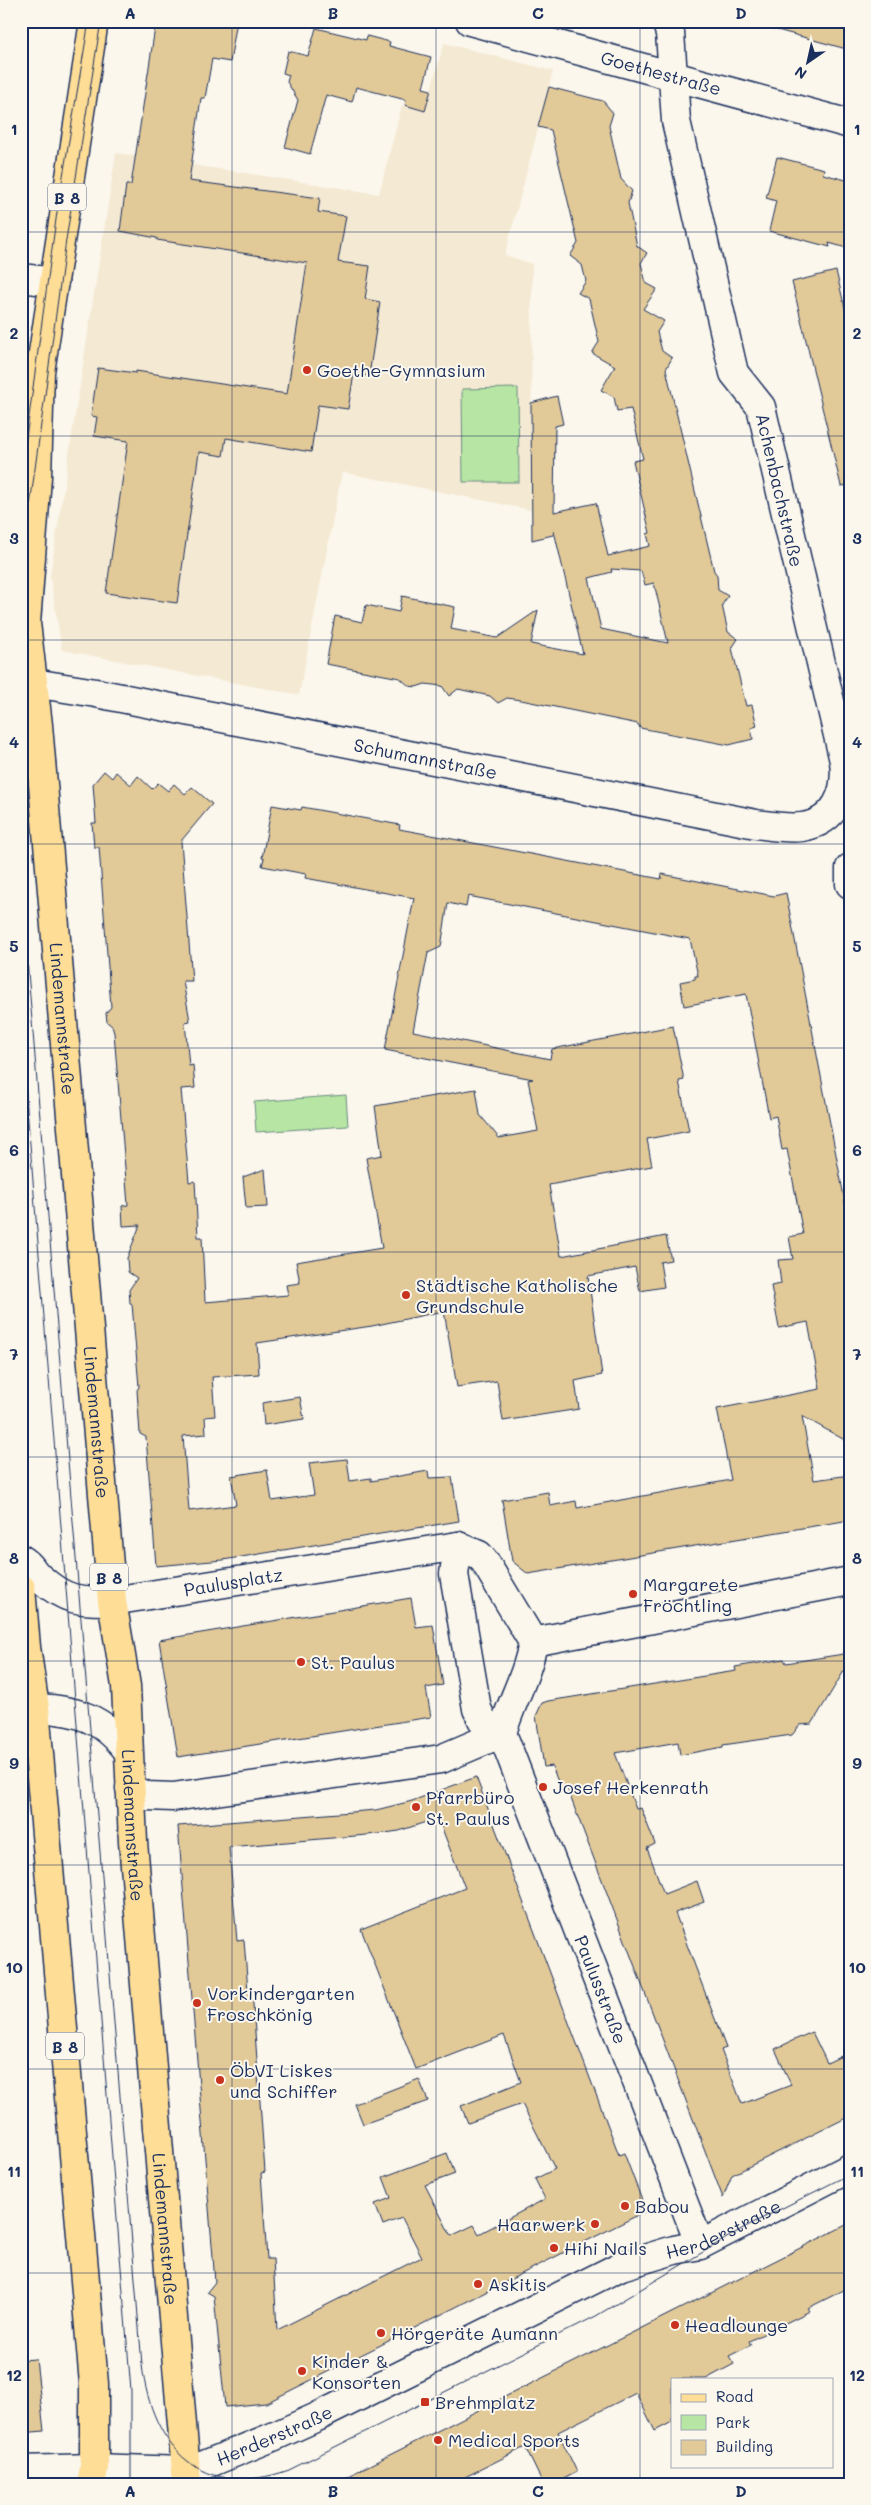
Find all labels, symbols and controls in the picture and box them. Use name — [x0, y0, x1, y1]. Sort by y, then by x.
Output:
text: A — [124, 2, 136, 23]
text: B — [328, 2, 338, 23]
text: C — [532, 2, 544, 23]
text: D — [735, 2, 747, 23]
north arrow — [784, 38, 834, 88]
street label: Goethestraße — [598, 45, 724, 101]
text: N — [791, 62, 810, 84]
text: 1 — [10, 118, 18, 139]
text: 1 — [853, 118, 861, 139]
road number: B 8 — [48, 183, 86, 210]
text: 2 — [10, 322, 19, 343]
text: 2 — [853, 322, 862, 343]
place label: Goethe-Gymnasium — [317, 358, 486, 382]
marker: Goethe-Gymnasium — [301, 364, 313, 376]
street label: Achenbachstraße — [751, 411, 809, 569]
text: 3 — [9, 527, 19, 548]
text: 3 — [852, 527, 862, 548]
text: 4 — [9, 731, 19, 752]
text: 4 — [852, 731, 862, 752]
street label: Schumannstraße — [352, 732, 499, 784]
text: 5 — [9, 935, 19, 956]
text: 5 — [852, 935, 862, 956]
street label: Lindemannstraße — [44, 942, 81, 1096]
text: 6 — [9, 1139, 19, 1160]
text: 6 — [852, 1139, 862, 1160]
place label: Städtische Katholische Grundschule — [416, 1273, 618, 1318]
marker: Städtische Katholische Grundschule — [400, 1289, 412, 1301]
text: 7 — [10, 1343, 19, 1364]
text: 7 — [853, 1343, 862, 1364]
street label: Lindemannstraße — [79, 1345, 115, 1499]
text: 8 — [9, 1547, 19, 1568]
text: 8 — [852, 1547, 862, 1568]
street label: Paulusplatz — [182, 1562, 284, 1601]
road number: B 8 — [90, 1564, 128, 1590]
place label: Margarete Fröchtling — [643, 1572, 739, 1617]
marker: Margarete Fröchtling — [627, 1588, 639, 1600]
place label: St. Paulus — [311, 1650, 395, 1674]
marker: St. Paulus — [295, 1656, 307, 1668]
street label: Lindemannstraße — [117, 1749, 150, 1902]
text: 9 — [9, 1752, 19, 1773]
text: 9 — [852, 1752, 862, 1773]
place label: Josef Herkenrath — [553, 1775, 708, 1799]
marker: Josef Herkenrath — [537, 1781, 549, 1793]
place label: Pfarrbüro St. Paulus — [426, 1785, 515, 1830]
marker: Pfarrbüro St. Paulus — [410, 1801, 422, 1813]
street label: Paulusstraße — [569, 1932, 633, 2047]
text: 10 — [5, 1956, 23, 1977]
text: 10 — [848, 1956, 866, 1977]
place label: Vorkindergarten Froschkönig — [207, 1981, 355, 2026]
marker: Vorkindergarten Froschkönig — [191, 1997, 203, 2009]
road number: B 8 — [46, 2032, 84, 2060]
place label: ÖbVI Liskes und Schiffer — [230, 2058, 338, 2103]
marker: ÖbVI Liskes und Schiffer — [214, 2074, 226, 2086]
street label: Lindemannstraße — [147, 2152, 184, 2306]
text: 11 — [7, 2160, 21, 2181]
text: 11 — [850, 2160, 864, 2181]
place label: Babou — [635, 2194, 689, 2218]
street label: Herderstraße — [662, 2194, 785, 2264]
marker: Babou — [619, 2200, 631, 2212]
place label: Haarwerk — [497, 2212, 585, 2236]
marker: Haarwerk — [589, 2218, 601, 2230]
place label: Hihi Nails — [564, 2236, 647, 2260]
marker: Hihi Nails — [548, 2242, 560, 2254]
place label: Askitis — [488, 2272, 546, 2296]
marker: Askitis — [472, 2278, 484, 2290]
place label: Headlounge — [685, 2313, 788, 2337]
marker: Headlounge — [669, 2319, 681, 2331]
place label: Hörgeräte Aumann — [391, 2321, 558, 2345]
marker: Hörgeräte Aumann — [375, 2327, 387, 2339]
place label: Kinder & Konsorten — [312, 2349, 401, 2394]
text: 12 — [6, 2364, 22, 2385]
text: 12 — [849, 2364, 865, 2385]
marker: Kinder & Konsorten — [296, 2365, 308, 2377]
legend — [671, 2378, 834, 2468]
text: Road — [716, 2386, 753, 2406]
place label: Brehmplatz — [435, 2390, 536, 2414]
marker: Brehmplatz — [419, 2396, 431, 2408]
street label: Herderstraße — [213, 2399, 336, 2471]
text: Park — [716, 2412, 750, 2432]
place label: Medical Sports — [448, 2428, 580, 2452]
marker: Medical Sports — [432, 2434, 444, 2446]
text: Building — [716, 2436, 773, 2456]
text: A — [124, 2480, 136, 2501]
text: B — [328, 2480, 338, 2501]
text: C — [532, 2480, 544, 2501]
text: D — [735, 2480, 747, 2501]

